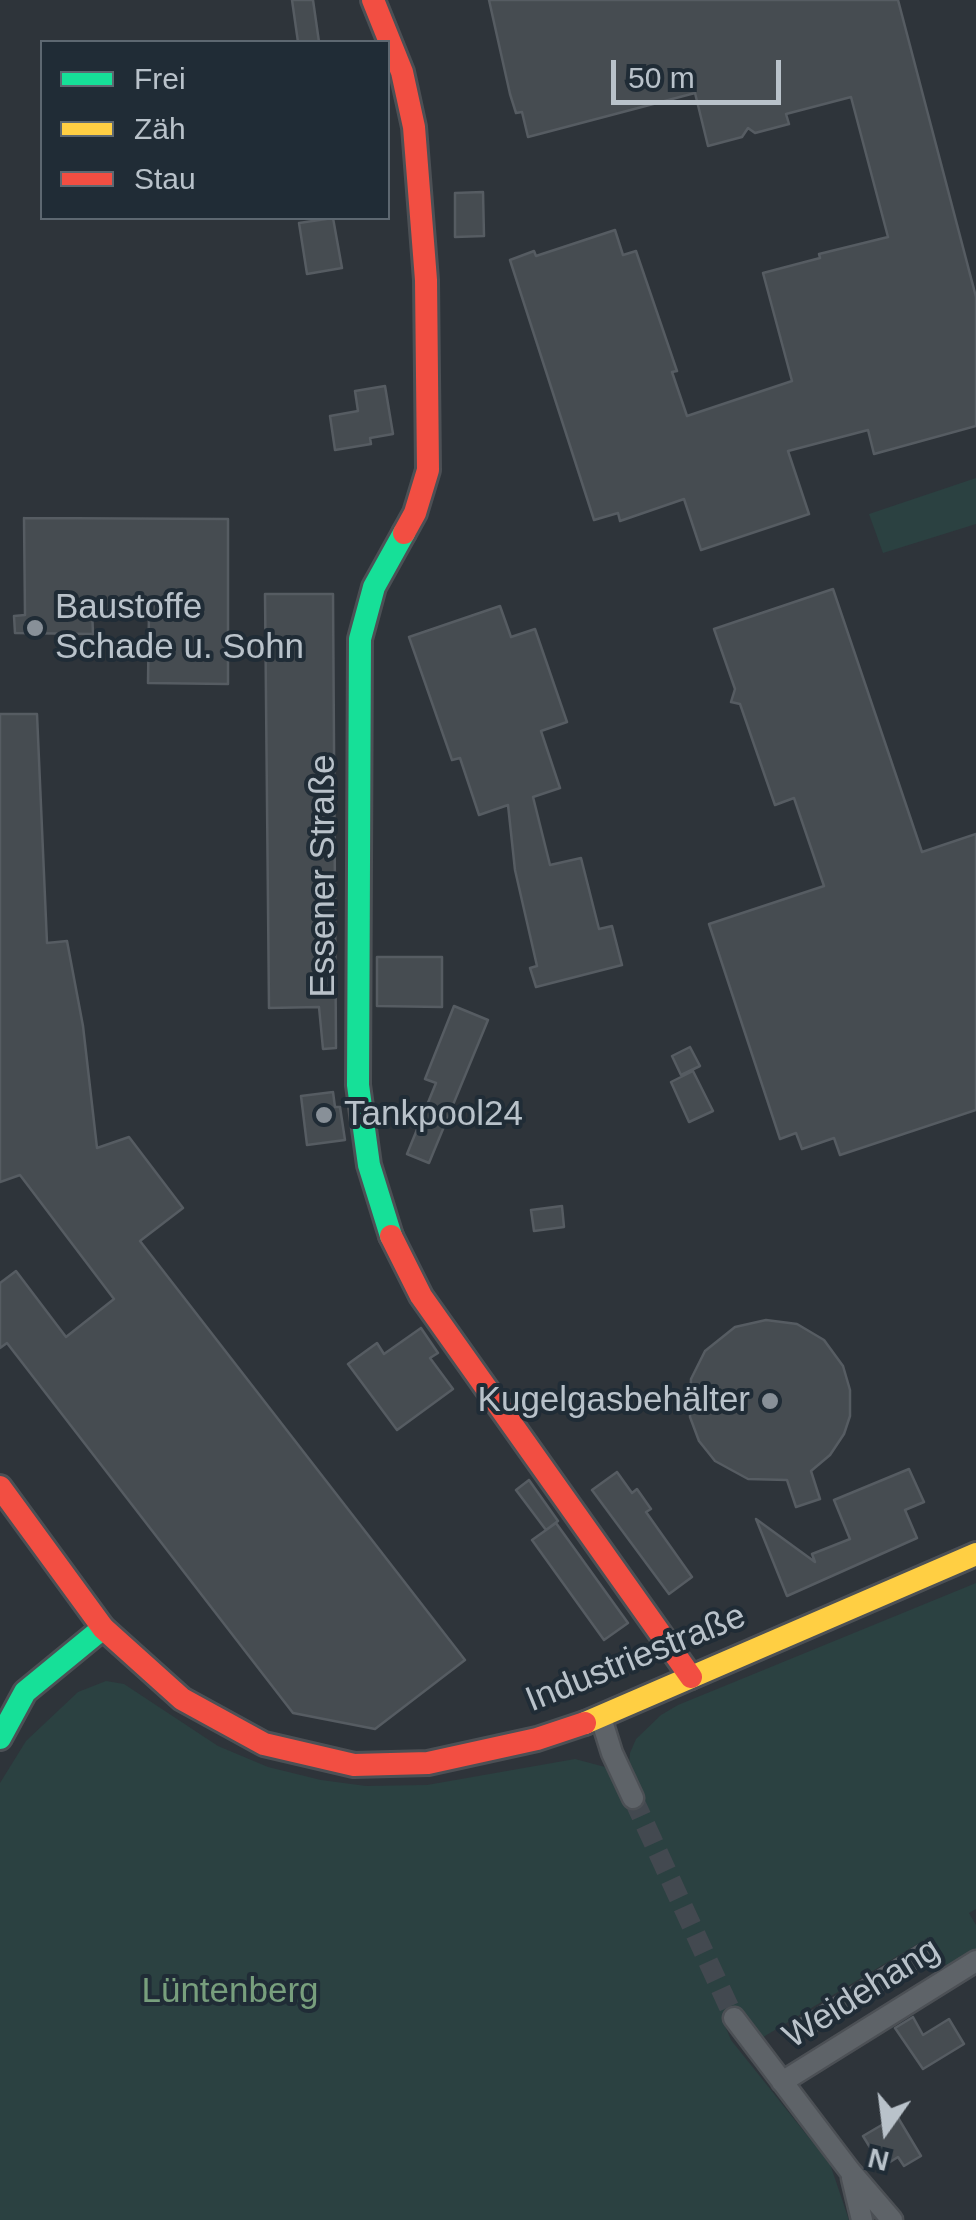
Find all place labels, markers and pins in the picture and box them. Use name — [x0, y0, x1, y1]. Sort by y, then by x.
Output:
place label: Baustoffe Schade u. Sohn — [55, 587, 304, 669]
marker: Baustoffe Schade u. Sohn — [24, 617, 46, 639]
place label: Tankpool24 — [344, 1094, 523, 1136]
marker: Tankpool24 — [313, 1104, 335, 1126]
place label: Kugelgasbehälter — [478, 1380, 750, 1422]
marker: Kugelgasbehälter — [759, 1390, 781, 1412]

